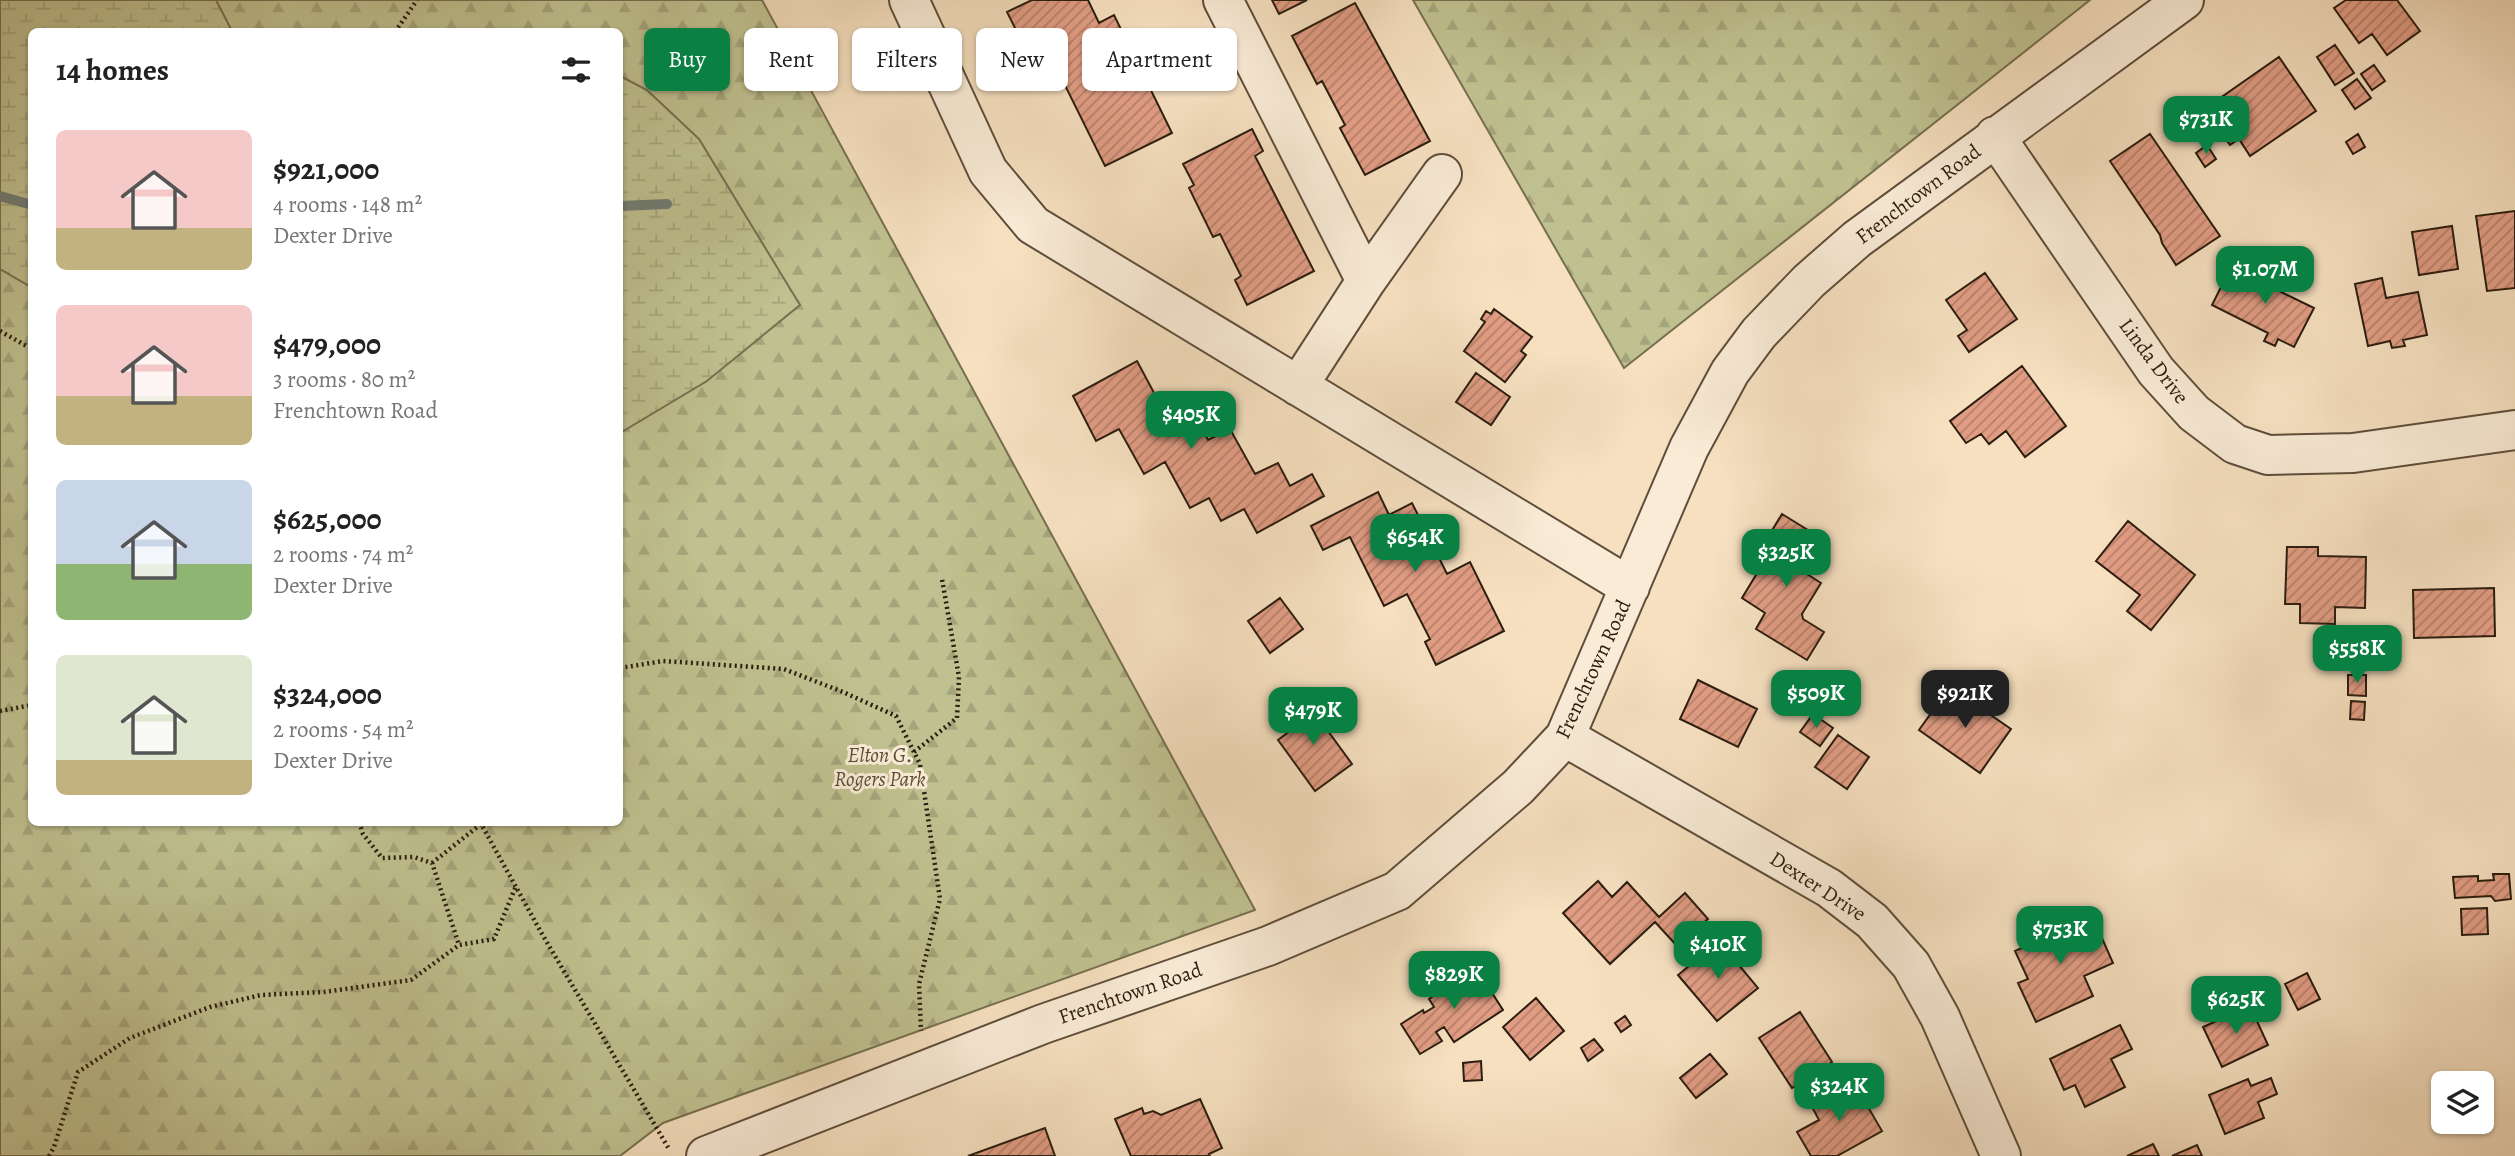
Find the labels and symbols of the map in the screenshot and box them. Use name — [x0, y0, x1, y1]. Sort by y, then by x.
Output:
pin: $731K — [2157, 96, 2255, 156]
street label: Frenchtown Road — [1849, 137, 1987, 250]
pin: $1.07M — [2208, 246, 2322, 306]
street label: Linda Drive — [2113, 312, 2195, 410]
pin: $405K — [1142, 392, 1240, 451]
pin: $654K — [1366, 514, 1464, 574]
pin: $325K — [1737, 530, 1835, 589]
street label: Frenchtown Road — [1549, 594, 1638, 743]
pin: $558K — [2308, 626, 2406, 685]
pin: $509K — [1767, 670, 1865, 730]
pin: $921K — [1916, 670, 2014, 730]
pin: $479K — [1264, 688, 1362, 747]
park label: Elton G. Rogers Park — [834, 741, 926, 793]
street label: Dexter Drive — [1764, 844, 1872, 928]
pin: $753K — [2011, 906, 2109, 966]
pin: $410K — [1669, 922, 1767, 981]
pin: $829K — [1405, 951, 1503, 1011]
street label: Frenchtown Road — [1054, 955, 1206, 1031]
pin: $625K — [2187, 976, 2285, 1036]
pin: $324K — [1790, 1064, 1888, 1123]

